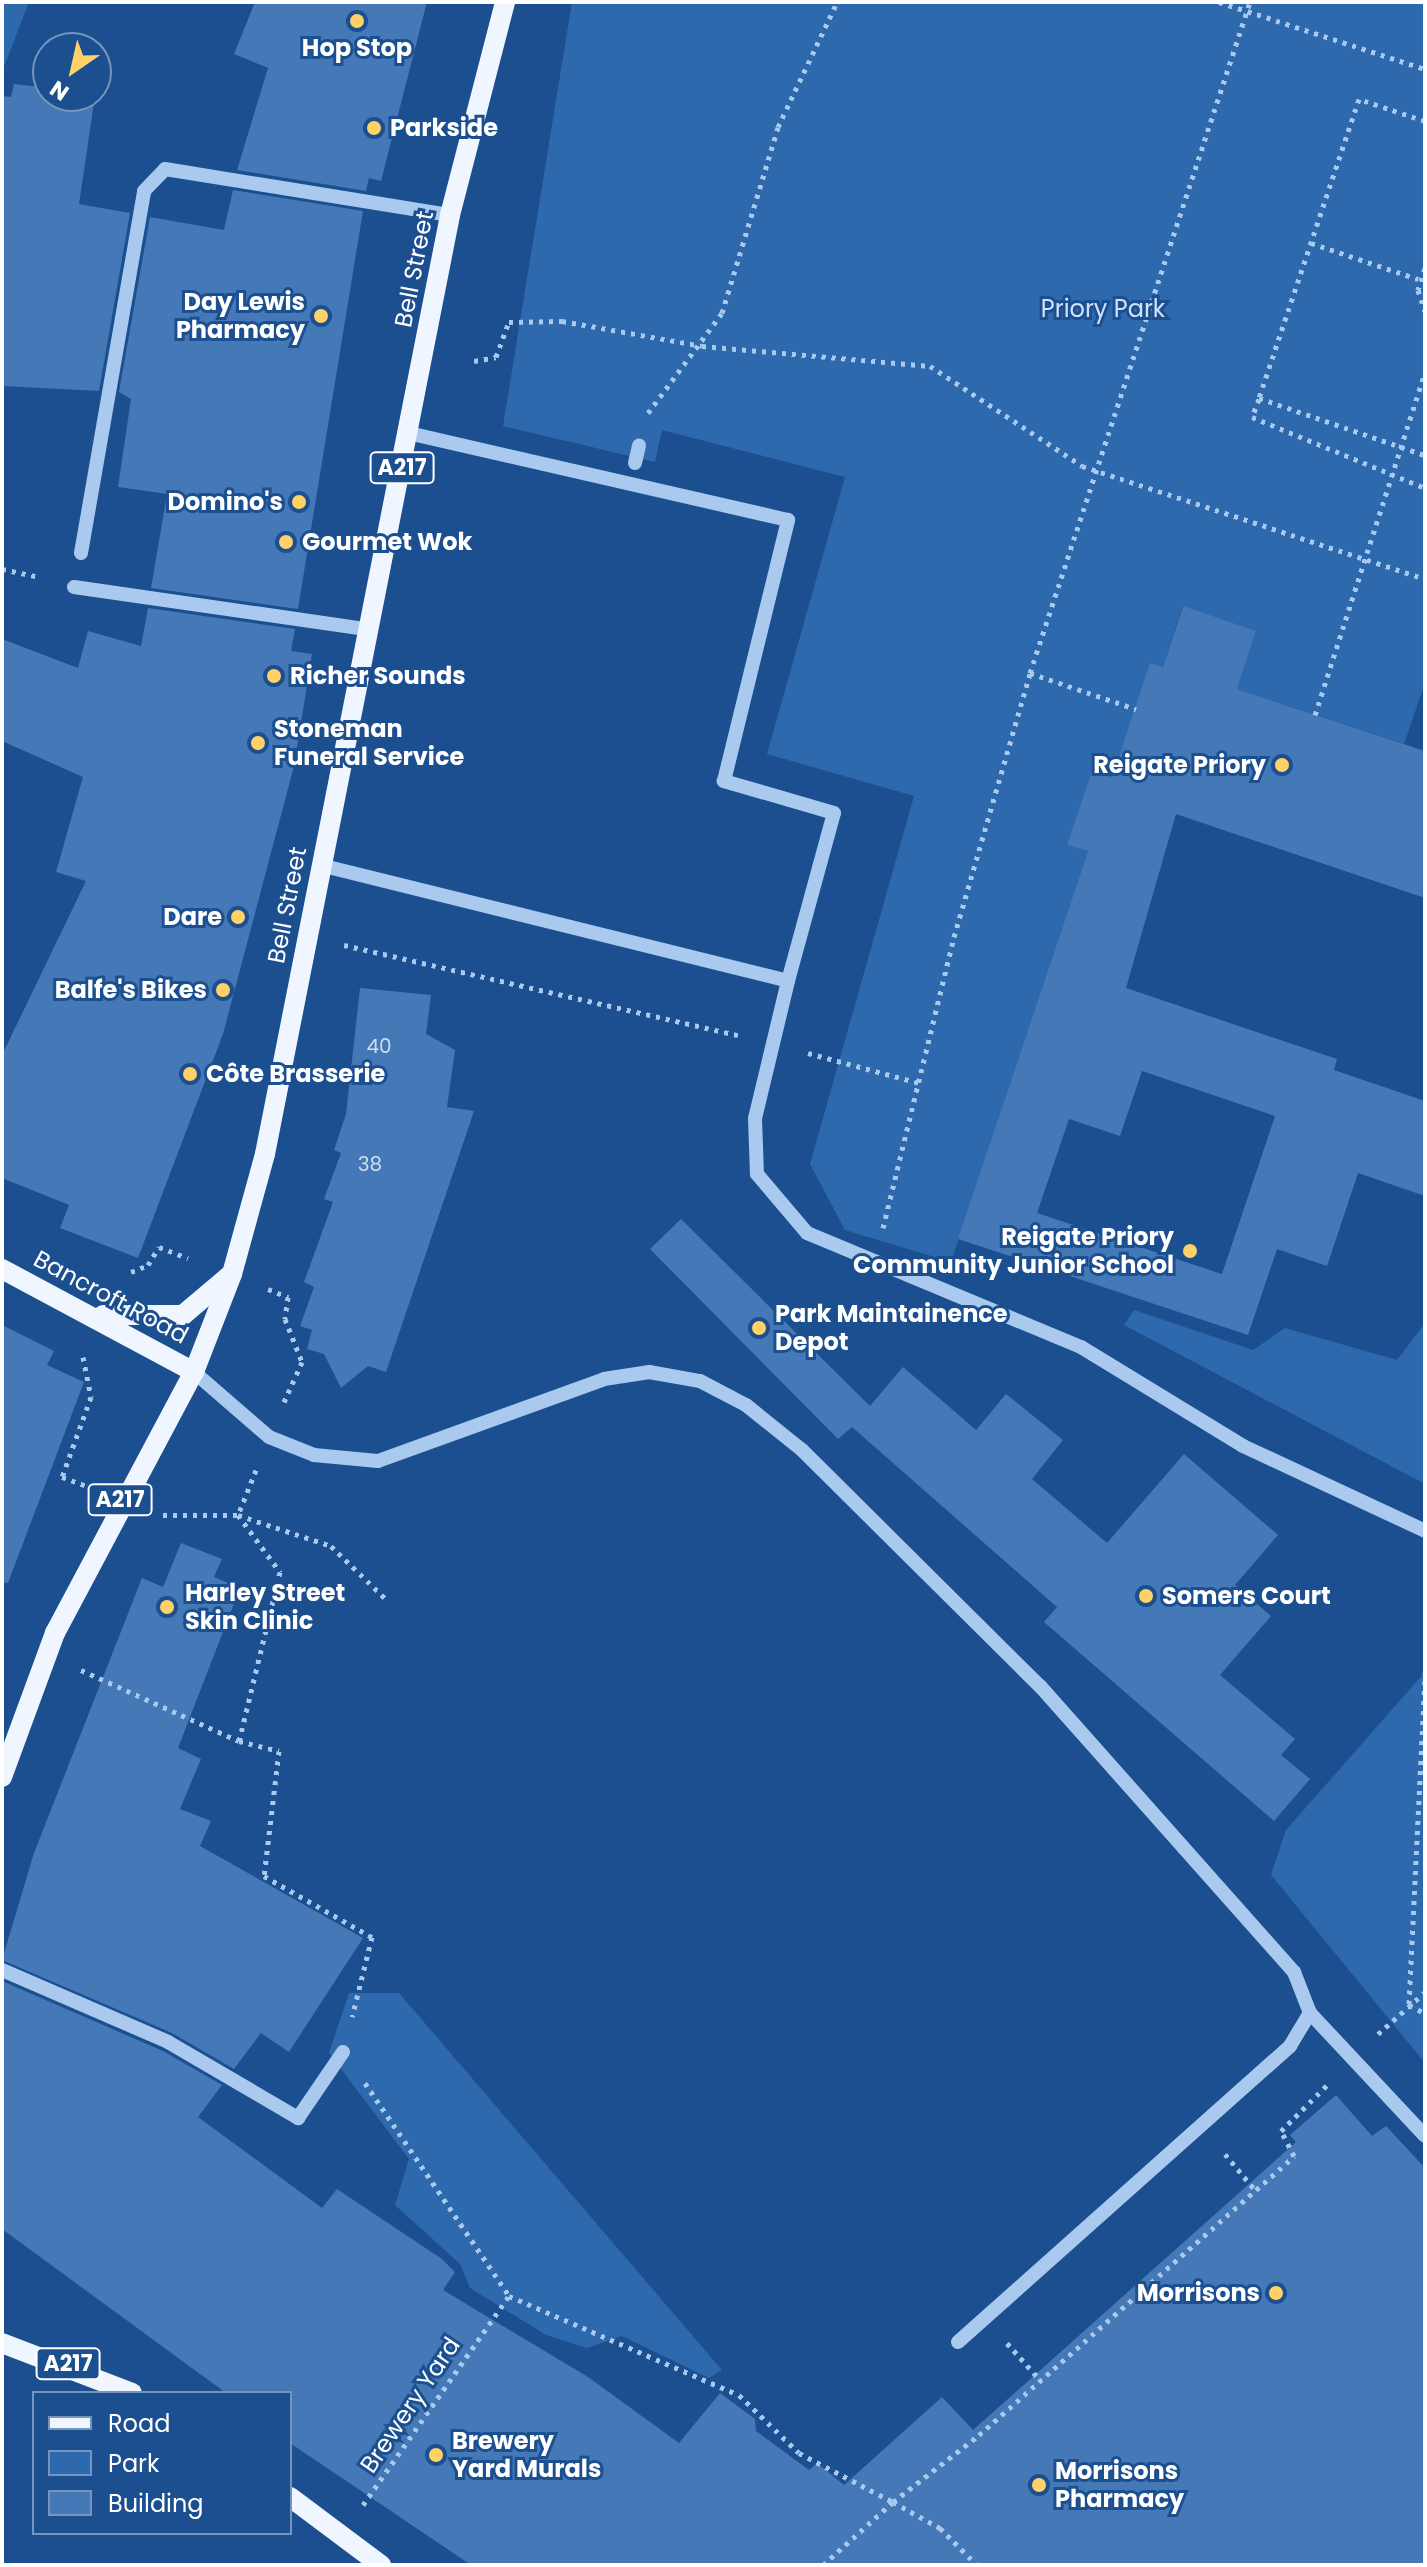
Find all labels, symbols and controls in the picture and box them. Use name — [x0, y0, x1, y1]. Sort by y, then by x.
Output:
marker: Hop Stop — [348, 12, 366, 30]
north arrow — [32, 32, 112, 112]
place label: Hop Stop — [302, 34, 412, 62]
text: N — [44, 73, 75, 108]
place label: Parkside — [390, 114, 498, 142]
marker: Parkside — [365, 119, 383, 137]
street label: Bell Street — [389, 208, 439, 330]
place label: Day Lewis Pharmacy — [176, 288, 305, 344]
park label: Priory Park — [1041, 295, 1165, 323]
marker: Day Lewis Pharmacy — [312, 307, 330, 325]
road number: A217 — [368, 450, 436, 486]
place label: Domino's — [168, 488, 283, 516]
marker: Domino's — [290, 493, 308, 511]
place label: Gourmet Wok — [302, 528, 472, 556]
marker: Gourmet Wok — [277, 533, 295, 551]
place label: Richer Sounds — [290, 662, 466, 690]
marker: Richer Sounds — [265, 667, 283, 685]
place label: Stoneman Funeral Service — [274, 715, 464, 771]
marker: Stoneman Funeral Service — [249, 734, 267, 752]
place label: Reigate Priory — [1093, 751, 1266, 779]
marker: Reigate Priory — [1273, 756, 1291, 774]
street label: Bell Street — [262, 844, 312, 966]
place label: Dare — [163, 903, 222, 931]
marker: Dare — [229, 908, 247, 926]
place label: Balfe's Bikes — [55, 976, 207, 1004]
marker: Balfe's Bikes — [214, 981, 232, 999]
house number: 40 — [366, 1034, 392, 1058]
place label: Côte Brasserie — [206, 1060, 385, 1088]
marker: Côte Brasserie — [181, 1065, 199, 1083]
house number: 38 — [358, 1152, 382, 1176]
place label: Reigate Priory Community Junior School — [853, 1223, 1174, 1279]
marker: Reigate Priory Community Junior School — [1181, 1242, 1199, 1260]
street label: Bancroft Road — [29, 1244, 193, 1350]
place label: Park Maintainence Depot — [775, 1300, 1008, 1356]
marker: Park Maintainence Depot — [750, 1319, 768, 1337]
road number: A217 — [86, 1482, 154, 1518]
place label: Harley Street Skin Clinic — [185, 1579, 345, 1635]
place label: Somers Court — [1162, 1582, 1331, 1610]
marker: Somers Court — [1137, 1587, 1155, 1605]
marker: Harley Street Skin Clinic — [156, 1596, 178, 1618]
place label: Morrisons — [1137, 2279, 1260, 2307]
marker: Morrisons — [1267, 2284, 1285, 2302]
street label: Brewery Yard — [354, 2332, 466, 2478]
road number: A217 — [34, 2346, 102, 2382]
legend — [32, 2391, 292, 2535]
text: Road — [108, 2407, 170, 2440]
place label: Brewery Yard Murals — [452, 2427, 601, 2483]
marker: Brewery Yard Murals — [427, 2446, 445, 2464]
text: Park — [108, 2447, 159, 2480]
place label: Morrisons Pharmacy — [1055, 2457, 1184, 2513]
marker: Morrisons Pharmacy — [1030, 2476, 1048, 2494]
text: Building — [108, 2487, 204, 2520]

